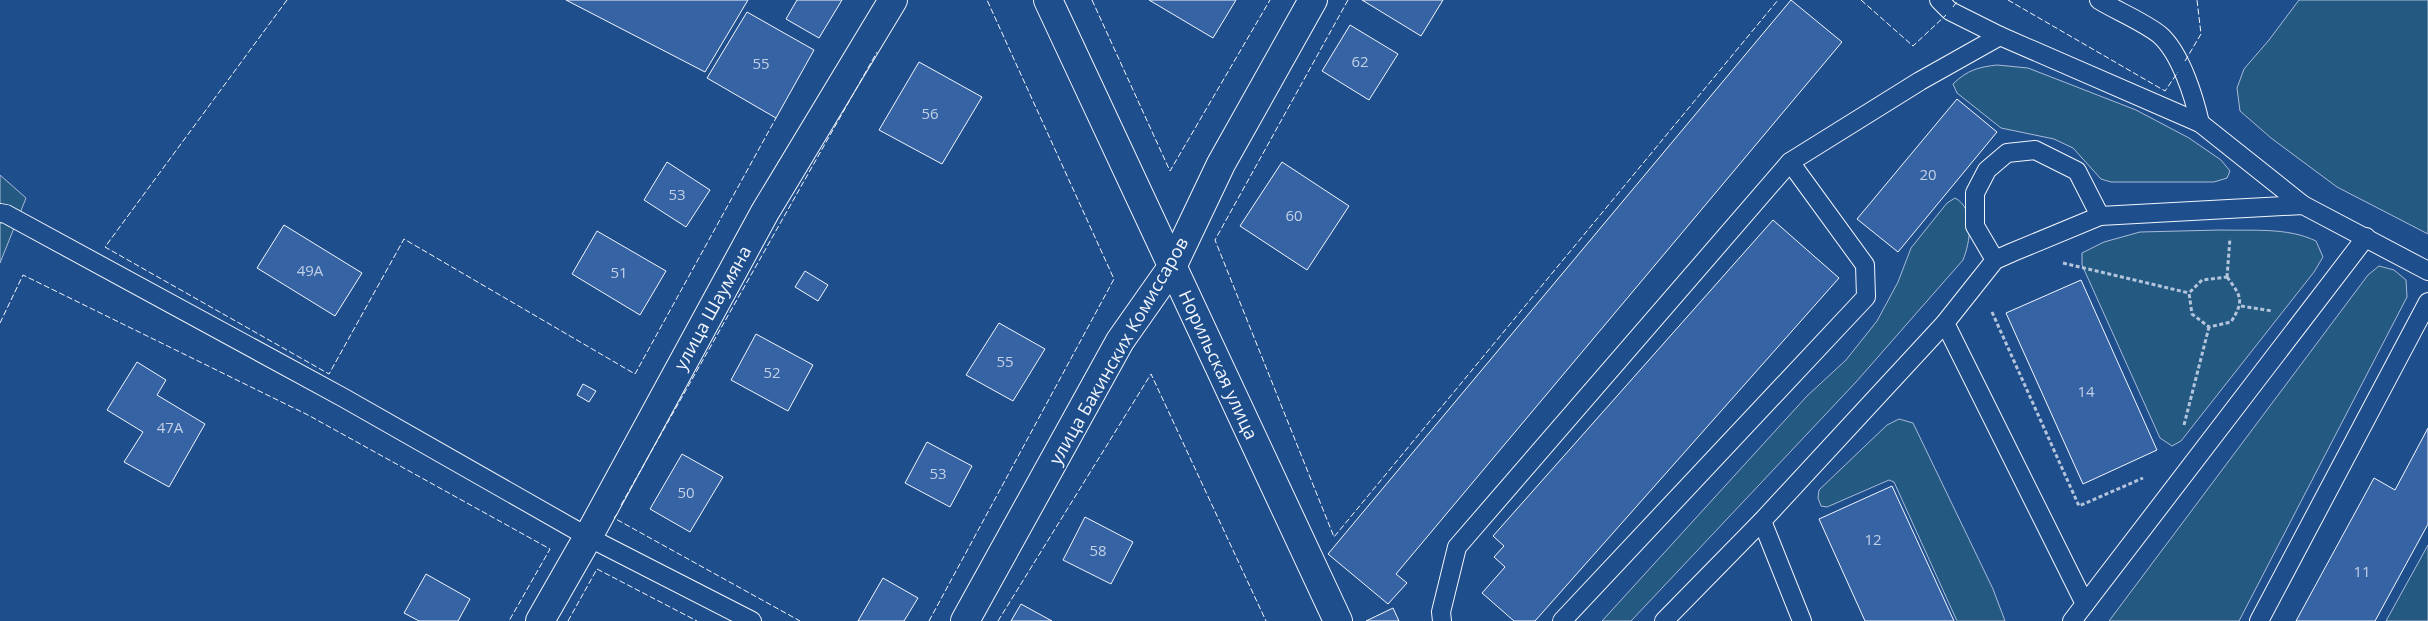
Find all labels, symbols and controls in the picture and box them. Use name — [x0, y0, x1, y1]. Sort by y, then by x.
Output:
house number: 62 — [1351, 51, 1369, 71]
house number: 55 — [752, 53, 770, 73]
house number: 56 — [921, 103, 939, 123]
house number: 20 — [1919, 164, 1937, 184]
house number: 53 — [668, 184, 686, 204]
house number: 60 — [1285, 205, 1303, 225]
street label: улица Бакинских Комиссаров — [1043, 232, 1193, 469]
street label: улица Шаумяна — [668, 241, 756, 374]
house number: 49А — [297, 260, 324, 280]
house number: 51 — [610, 262, 628, 282]
street label: Норильская улица — [1174, 286, 1264, 443]
house number: 55 — [996, 351, 1014, 371]
house number: 52 — [763, 362, 781, 382]
house number: 14 — [2077, 381, 2095, 401]
house number: 47А — [157, 417, 184, 437]
house number: 53 — [929, 463, 947, 483]
house number: 50 — [677, 482, 695, 502]
house number: 12 — [1864, 529, 1882, 549]
house number: 58 — [1089, 540, 1107, 560]
house number: 11 — [2353, 561, 2371, 581]

